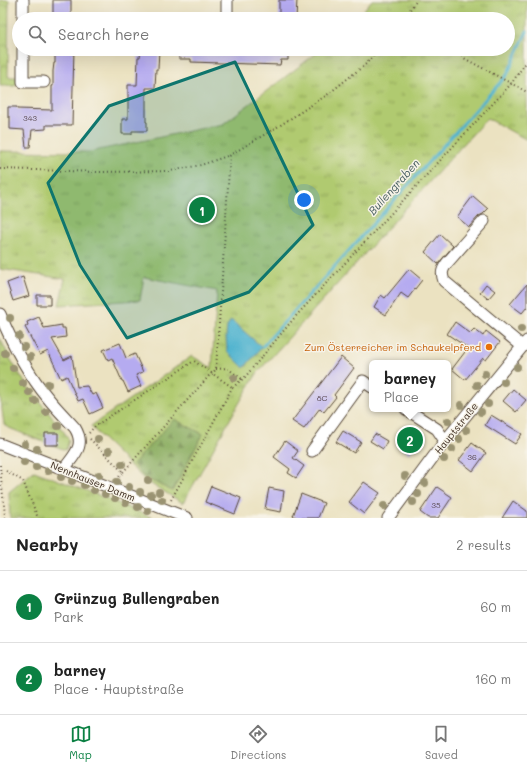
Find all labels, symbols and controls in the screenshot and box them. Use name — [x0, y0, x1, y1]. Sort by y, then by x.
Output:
search box — [12, 12, 515, 56]
icon: search — [26, 23, 48, 45]
text: Search here — [58, 24, 149, 44]
house number: 343 — [23, 113, 37, 123]
water label: Bullengraben — [365, 156, 423, 218]
your location — [294, 190, 314, 210]
pin: 1 — [189, 195, 215, 225]
place label: Zum Österreicher im Schaukelpferd — [304, 340, 481, 354]
marker: Zum Österreicher im Schaukelpferd — [484, 342, 494, 352]
popup — [369, 360, 451, 412]
text: barney — [384, 368, 436, 388]
text: Place — [384, 388, 419, 405]
house number: 8C — [317, 393, 328, 403]
street label: Hauptstraße — [431, 399, 481, 457]
pin: 2 — [397, 425, 423, 455]
house number: 36 — [467, 452, 477, 462]
street label: Nennhauser Damm — [49, 458, 138, 504]
house number: 35 — [431, 500, 441, 510]
text: Nearby — [16, 533, 78, 555]
text: 2 results — [456, 536, 511, 553]
text: Grünzug Bullengraben — [54, 588, 219, 608]
text: 1 — [26, 598, 32, 615]
text: 60 m — [481, 598, 511, 615]
text: Park — [54, 608, 83, 625]
text: barney — [54, 660, 106, 680]
text: 2 — [25, 670, 33, 687]
text: 160 m — [475, 670, 511, 687]
text: Place · Hauptstraße — [54, 680, 184, 697]
tab: Map — [69, 723, 92, 762]
tab: Directions — [230, 723, 286, 762]
tab: Saved — [425, 723, 458, 762]

